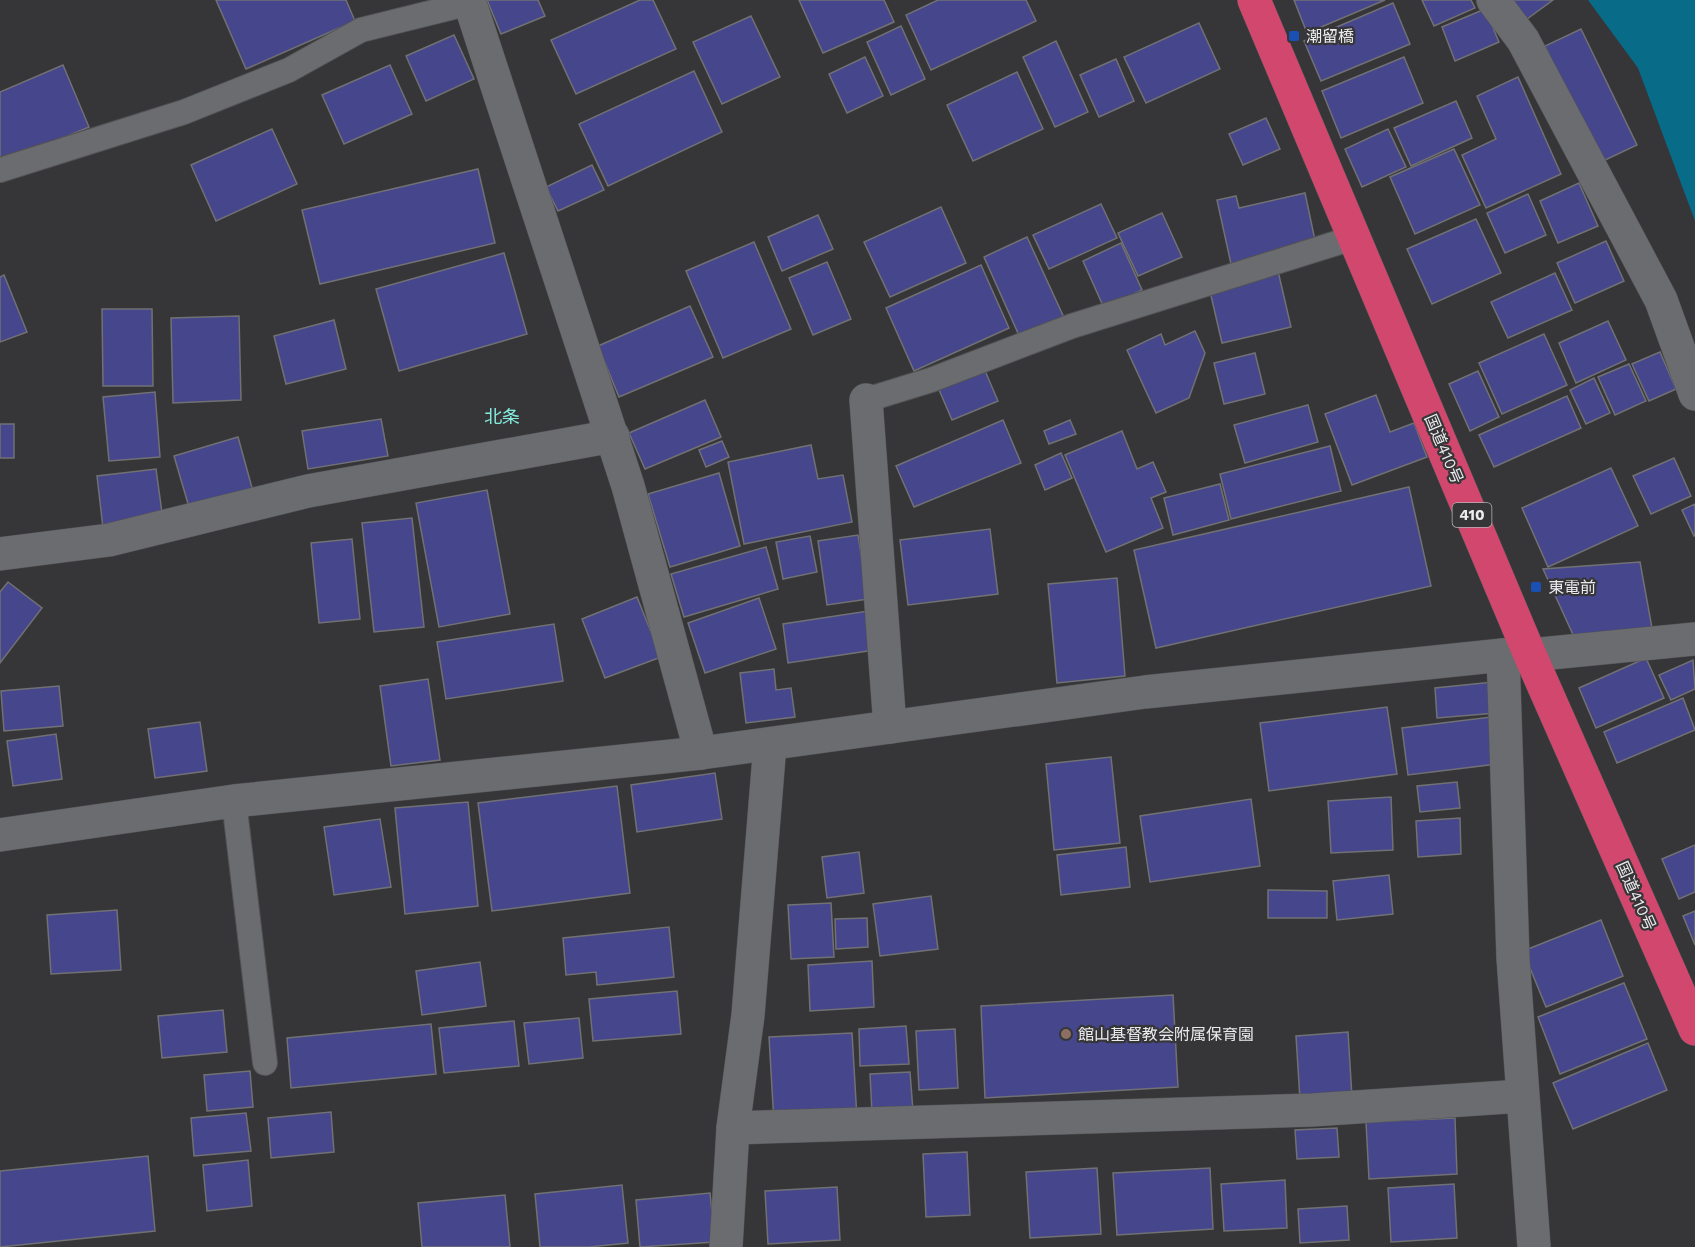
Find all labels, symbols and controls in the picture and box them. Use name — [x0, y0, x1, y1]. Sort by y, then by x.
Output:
place label: 潮留橋 — [1306, 27, 1354, 46]
marker: 潮留橋 — [1287, 29, 1301, 43]
district label: 北条 — [484, 406, 520, 427]
street label: 国道410号 — [1421, 411, 1467, 487]
road number: 410 — [1452, 503, 1492, 527]
place label: 東電前 — [1548, 578, 1596, 597]
marker: 東電前 — [1529, 580, 1543, 594]
street label: 国道410号 — [1612, 858, 1660, 934]
place label: 館山基督教会附属保育園 — [1078, 1025, 1254, 1044]
marker: 館山基督教会附属保育園 — [1059, 1027, 1073, 1041]

